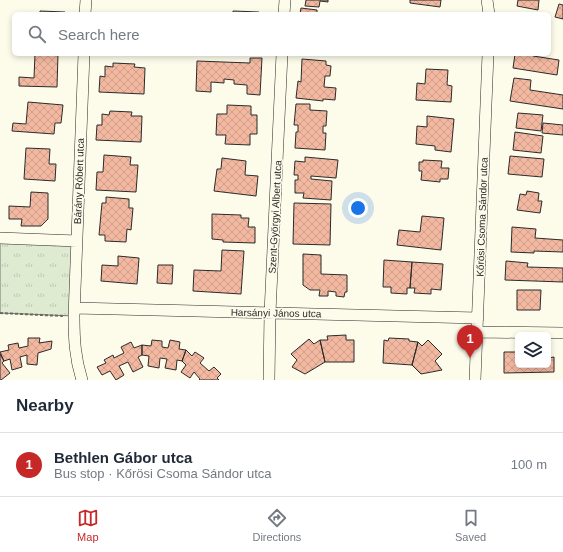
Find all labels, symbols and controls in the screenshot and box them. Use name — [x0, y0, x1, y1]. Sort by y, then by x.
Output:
search box — [12, 12, 551, 56]
icon: search — [26, 23, 48, 45]
text: Search here — [58, 26, 140, 43]
street label: Bárány Róbert utca — [72, 137, 86, 224]
street label: Kőrösi Csoma Sándor utca — [474, 157, 490, 277]
street label: Szent-Györgyi Albert utca — [267, 160, 283, 274]
your location — [348, 198, 368, 218]
street label: Harsányi János utca — [231, 307, 322, 319]
pin: 1 — [457, 325, 483, 358]
map controls — [515, 332, 551, 368]
button: layers — [515, 332, 551, 368]
text: Nearby — [16, 396, 74, 415]
text: Bethlen Gábor utca — [54, 449, 192, 466]
text: 1 — [25, 457, 33, 472]
text: 100 m — [511, 457, 547, 472]
text: Bus stop · Kőrösi Csoma Sándor utca — [54, 466, 272, 481]
tab: Map — [77, 507, 99, 543]
tab: Directions — [252, 507, 301, 543]
tab: Saved — [455, 507, 486, 543]

